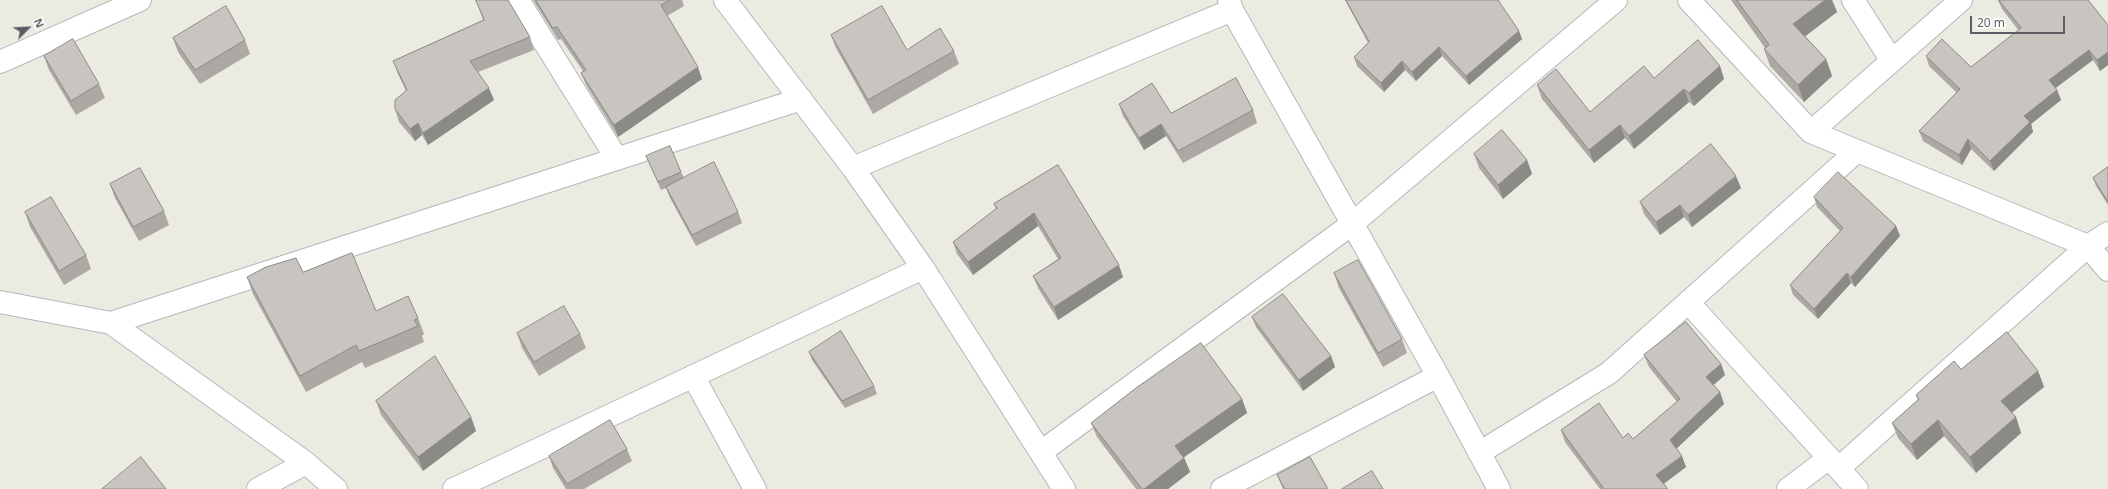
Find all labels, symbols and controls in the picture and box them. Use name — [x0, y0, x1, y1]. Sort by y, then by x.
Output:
north arrow — [8, 8, 48, 48]
scale bar — [1972, 8, 2067, 34]
text: 20 m — [1977, 14, 2005, 31]
text: N — [31, 16, 48, 30]

